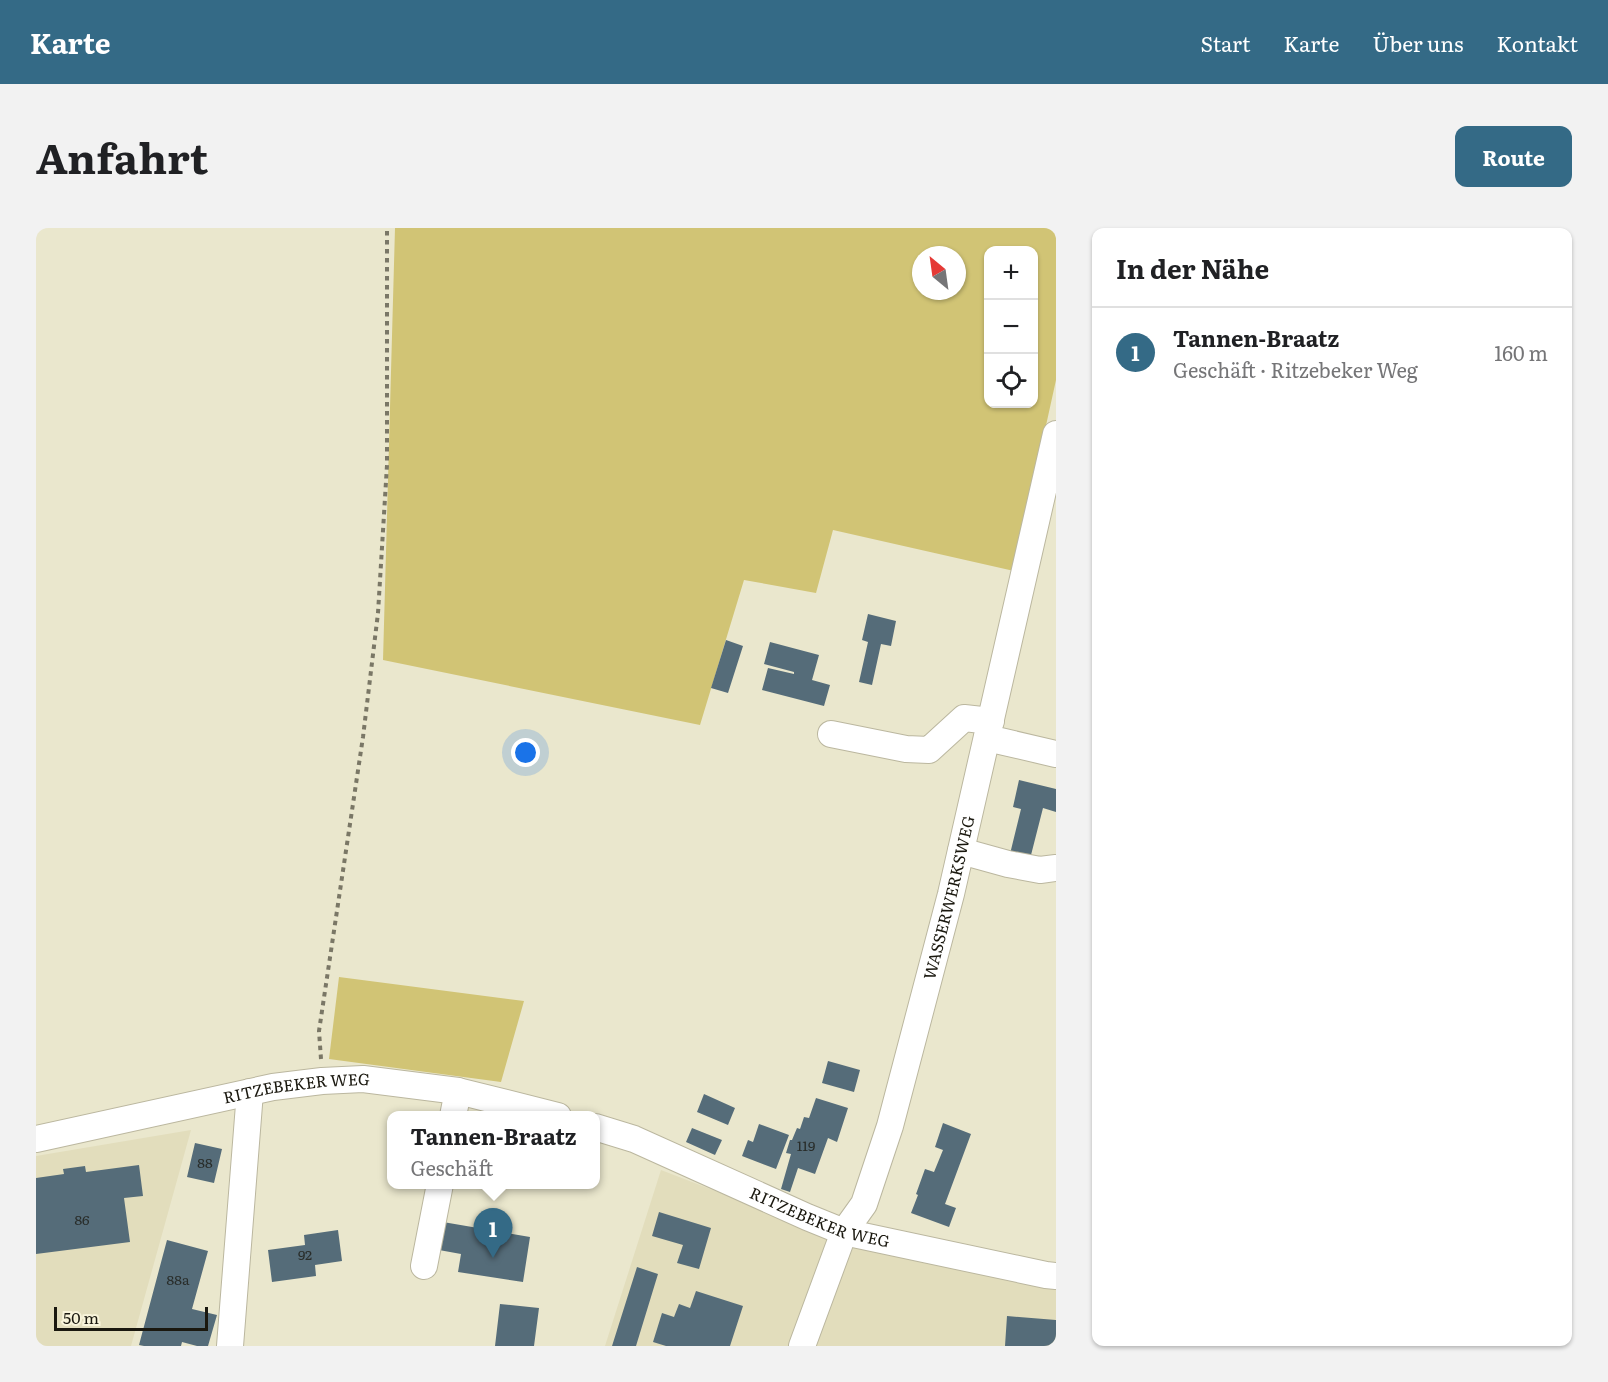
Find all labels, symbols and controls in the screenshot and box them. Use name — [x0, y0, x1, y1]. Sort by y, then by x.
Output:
text: Karte — [30, 21, 111, 63]
text: Start — [1200, 27, 1251, 58]
text: Karte — [1284, 27, 1339, 58]
text: Über uns — [1372, 27, 1463, 58]
text: Kontakt — [1496, 27, 1578, 58]
text: Anfahrt — [36, 125, 208, 187]
button: Route — [1455, 126, 1572, 187]
north arrow — [912, 246, 966, 300]
map controls — [984, 246, 1038, 408]
button: + — [984, 246, 1038, 300]
text: In der Nähe — [1116, 248, 1269, 287]
button: − — [984, 300, 1038, 354]
text: Tannen-Braatz — [1173, 321, 1339, 354]
text: 1 — [1131, 337, 1140, 367]
text: 160 m — [1494, 337, 1548, 367]
button: locate — [984, 354, 1038, 408]
text: Geschäft · Ritzebeker Weg — [1173, 354, 1418, 384]
your location — [511, 738, 540, 767]
street label: WASSERWERKSWEG — [916, 813, 980, 982]
street label: RITZEBEKER WEG — [221, 1065, 372, 1109]
popup — [387, 1111, 600, 1189]
text: Tannen-Braatz — [410, 1119, 577, 1152]
house number: 119 — [797, 1135, 815, 1155]
house number: 88 — [197, 1152, 213, 1172]
text: Geschäft — [410, 1152, 493, 1182]
street label: RITZEBEKER WEG — [746, 1180, 892, 1252]
pin: 1 — [474, 1208, 512, 1258]
house number: 86 — [74, 1209, 90, 1229]
house number: 92 — [298, 1244, 312, 1264]
house number: 88a — [167, 1269, 190, 1289]
scale bar — [54, 1304, 208, 1332]
text: 50 m — [63, 1305, 99, 1329]

